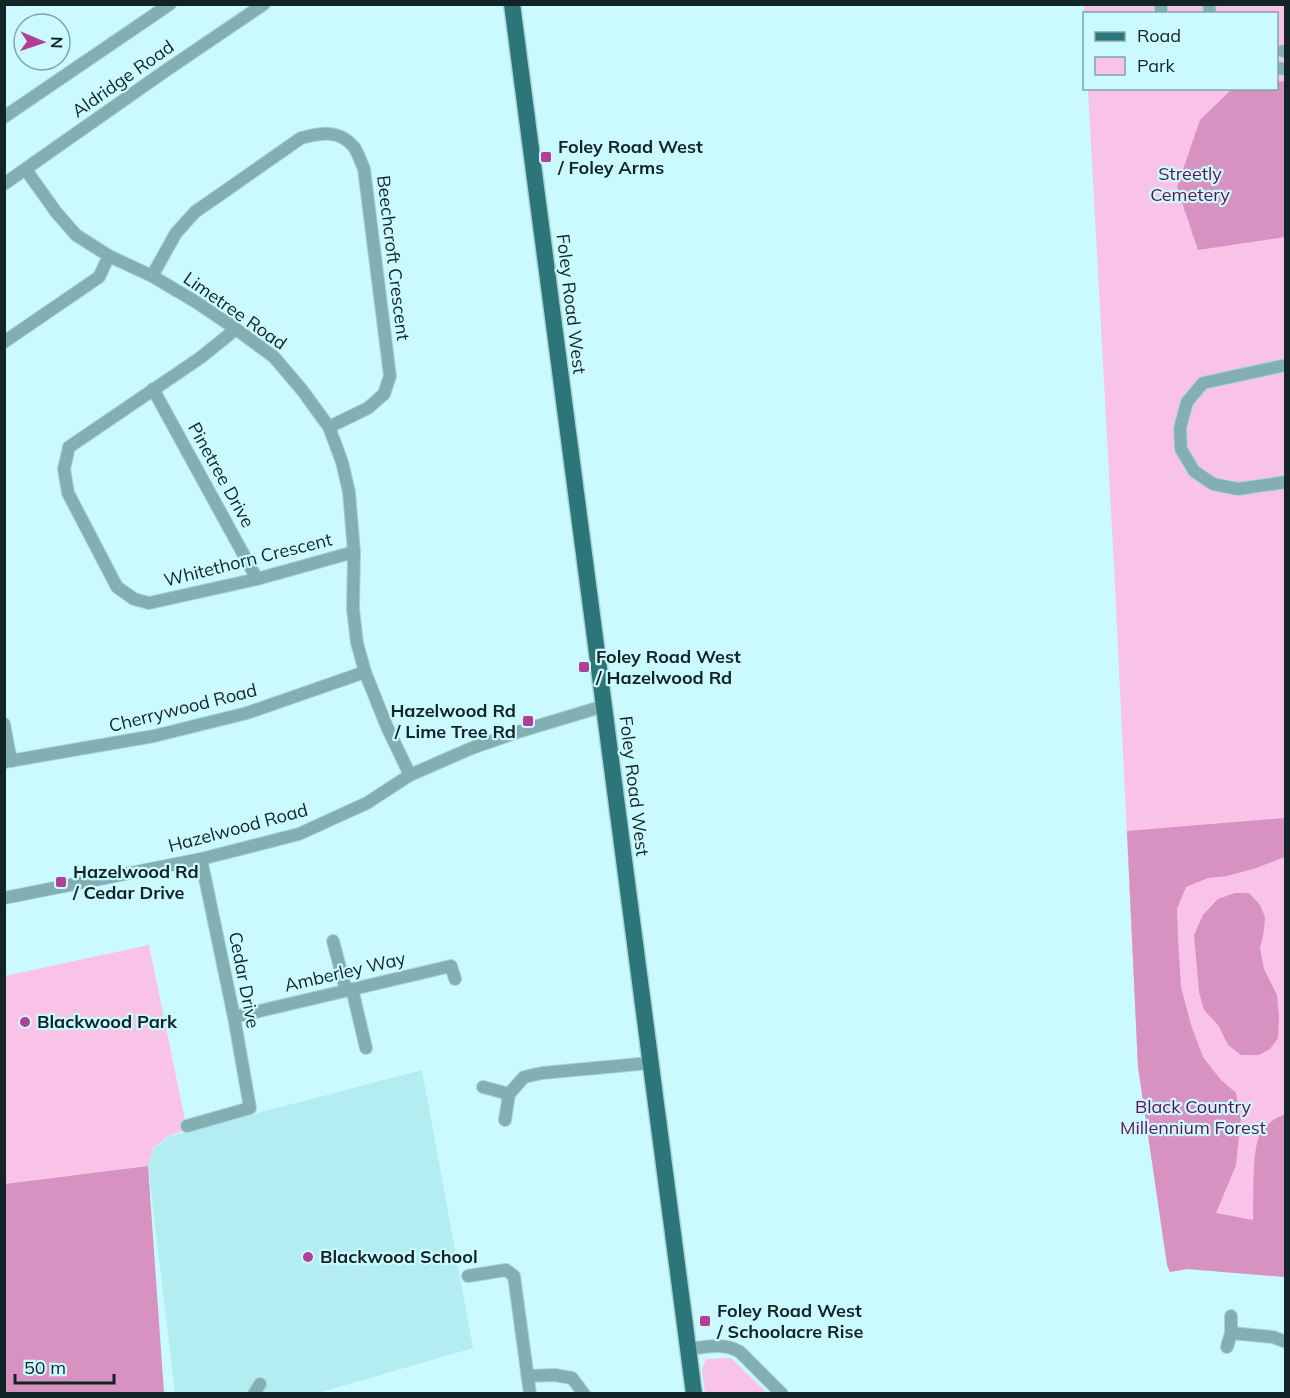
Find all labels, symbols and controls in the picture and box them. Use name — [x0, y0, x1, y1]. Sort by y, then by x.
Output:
north arrow — [12, 12, 72, 72]
legend — [1083, 12, 1278, 90]
text: Road — [1137, 24, 1181, 47]
street label: Aldridge Road — [67, 35, 178, 122]
text: N — [47, 36, 67, 49]
text: Park — [1137, 54, 1176, 77]
place label: Foley Road West / Foley Arms — [557, 135, 703, 179]
marker: Foley Road West / Foley Arms — [539, 150, 553, 164]
park label: Streetly Cemetery — [1150, 162, 1230, 206]
street label: Beechcroft Crescent — [372, 174, 415, 342]
street label: Foley Road West — [551, 233, 592, 375]
street label: Limetree Road — [179, 267, 291, 355]
street label: Pinetree Drive — [183, 418, 260, 531]
street label: Whitethorn Crescent — [161, 527, 334, 592]
place label: Foley Road West / Hazelwood Rd — [595, 645, 741, 689]
marker: Foley Road West / Hazelwood Rd — [577, 660, 591, 674]
street label: Cherrywood Road — [106, 678, 259, 737]
place label: Hazelwood Rd / Lime Tree Rd — [390, 699, 516, 743]
marker: Hazelwood Rd / Lime Tree Rd — [521, 714, 535, 728]
street label: Foley Road West — [614, 715, 655, 857]
street label: Hazelwood Road — [166, 798, 310, 857]
place label: Hazelwood Rd / Cedar Drive — [72, 860, 199, 904]
marker: Hazelwood Rd / Cedar Drive — [54, 875, 68, 889]
street label: Cedar Drive — [224, 930, 265, 1030]
street label: Amberley Way — [282, 946, 408, 997]
place label: Blackwood Park — [37, 1010, 178, 1033]
marker: Blackwood Park — [18, 1015, 32, 1029]
park label: Black Country Millennium Forest — [1120, 1095, 1266, 1139]
place label: Blackwood School — [320, 1245, 478, 1268]
marker: Blackwood School — [301, 1250, 315, 1264]
place label: Foley Road West / Schoolacre Rise — [716, 1299, 863, 1343]
marker: Foley Road West / Schoolacre Rise — [698, 1314, 712, 1328]
scale bar — [15, 1347, 114, 1385]
text: 50 m — [24, 1356, 66, 1379]

